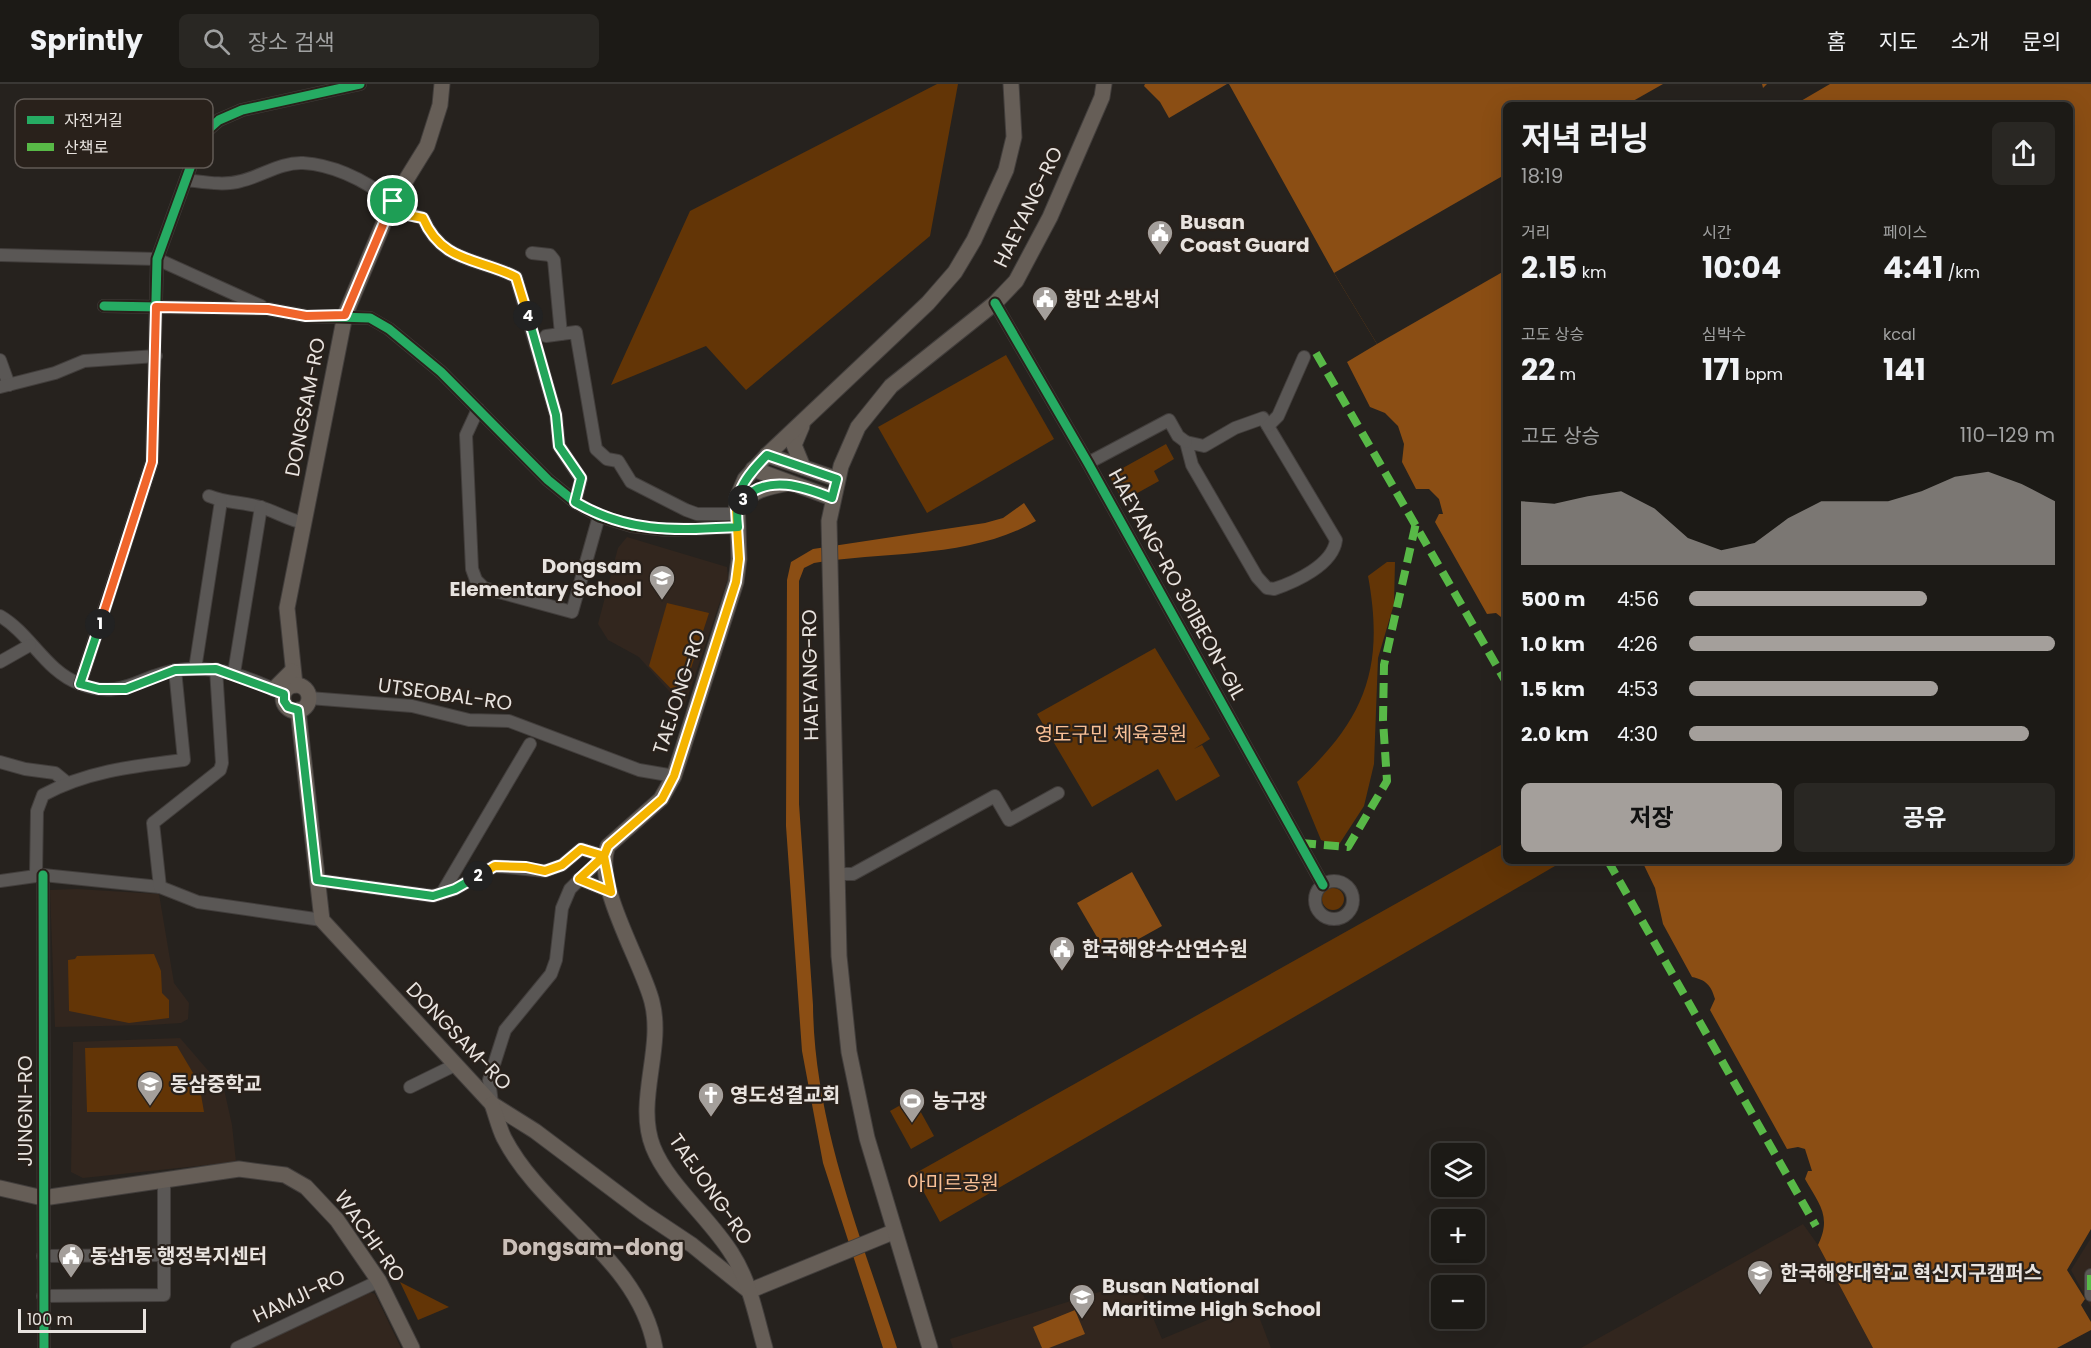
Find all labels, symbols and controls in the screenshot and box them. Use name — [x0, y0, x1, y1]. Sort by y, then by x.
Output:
search box — [179, 14, 599, 68]
text: Sprintly — [30, 21, 143, 60]
icon: search — [200, 25, 233, 58]
text: 장소 검색 — [248, 27, 335, 58]
text: 홈 — [1827, 27, 1846, 56]
text: 지도 — [1879, 27, 1918, 56]
text: 소개 — [1951, 27, 1989, 56]
text: 문의 — [2022, 27, 2061, 56]
legend — [15, 99, 213, 168]
text: 자전거길 — [64, 109, 123, 132]
text: 저녁 러닝 — [1521, 115, 1649, 162]
button: share — [1992, 122, 2055, 185]
text: 산책로 — [64, 136, 108, 159]
street label: HAEYANG-RO — [987, 142, 1069, 272]
text: 18:19 — [1521, 162, 1563, 190]
pin — [367, 175, 418, 226]
icon: arrive — [376, 184, 409, 217]
place label: Busan Coast Guard — [1180, 208, 1310, 259]
public building icon: Busan Coast Guard — [1145, 218, 1175, 256]
text: 거리 — [1521, 221, 1550, 244]
text: 시간 — [1702, 221, 1731, 244]
text: 페이스 — [1883, 221, 1927, 244]
text: 2.15 — [1521, 246, 1577, 289]
text: 10:04 — [1702, 246, 1781, 289]
text: 4:41 — [1883, 246, 1943, 289]
text: km — [1577, 261, 1606, 284]
text: /km — [1943, 261, 1980, 284]
public building icon: 항만 소방서 — [1030, 284, 1060, 322]
place label: 항만 소방서 — [1064, 285, 1160, 313]
pin: 4 — [513, 301, 543, 331]
text: 4 — [523, 304, 533, 327]
text: 고도 상승 — [1521, 323, 1584, 346]
text: 심박수 — [1702, 323, 1746, 346]
text: kcal — [1883, 323, 1916, 346]
street label: DONGSAM-RO — [278, 335, 332, 479]
text: 22 — [1521, 348, 1555, 391]
text: 171 — [1702, 348, 1741, 391]
text: 141 — [1883, 348, 1926, 391]
text: m — [1555, 363, 1576, 386]
text: bpm — [1741, 363, 1783, 386]
text: 110–129 m — [1960, 421, 2055, 449]
text: 고도 상승 — [1521, 422, 1600, 450]
street label: HAEYANG-RO 301BEON-GIL — [1102, 464, 1252, 705]
pin: 3 — [728, 485, 758, 515]
text: 3 — [738, 488, 748, 511]
place label: Dongsam Elementary School — [450, 552, 642, 603]
school or university icon: Dongsam Elementary School — [647, 563, 677, 601]
text: 500 m — [1521, 585, 1586, 613]
text: 4:56 — [1617, 585, 1659, 613]
pin: 1 — [85, 609, 115, 639]
street label: HAEYANG-RO — [795, 609, 825, 741]
text: 1 — [97, 612, 103, 635]
street label: TAEJONG-RO — [646, 626, 712, 758]
text: 1.0 km — [1521, 630, 1585, 658]
text: 4:26 — [1617, 630, 1658, 658]
street label: UTSEOBAL-RO — [376, 671, 514, 717]
text: 1.5 km — [1521, 675, 1585, 703]
text: 4:53 — [1617, 675, 1658, 703]
park label: 영도구민 체육공원 — [1035, 720, 1187, 748]
text: 2.0 km — [1521, 720, 1589, 748]
text: 4:30 — [1617, 720, 1658, 748]
button: 저장 — [1521, 783, 1782, 852]
button: 공유 — [1794, 783, 2055, 852]
pin: 2 — [463, 861, 493, 891]
text: 2 — [473, 864, 483, 887]
public building icon: 한국해양수산연수원 — [1047, 934, 1077, 972]
place label: 한국해양수산연수원 — [1082, 935, 1248, 963]
street label: DONGSAM-RO — [400, 976, 518, 1096]
street label: JUNGNI-RO — [11, 1055, 39, 1167]
school or university icon: 동삼중학교 — [135, 1069, 165, 1107]
place label: 동삼중학교 — [170, 1070, 262, 1098]
church icon: 영도성결교회 — [696, 1080, 726, 1118]
place label: 영도성결교회 — [730, 1081, 840, 1109]
sports icon: 농구장 — [897, 1086, 927, 1124]
place label: 농구장 — [932, 1087, 987, 1115]
street label: TAEJONG-RO — [662, 1128, 760, 1250]
map controls — [1431, 1143, 1485, 1329]
button: layers — [1431, 1143, 1485, 1197]
park label: 아미르공원 — [907, 1169, 999, 1197]
street label: WACHI-RO — [328, 1185, 412, 1287]
button: + — [1431, 1209, 1485, 1263]
district label: Dongsam-dong — [502, 1232, 684, 1263]
public building icon: 동삼1동 행정복지센터 — [56, 1241, 86, 1279]
place label: 동삼1동 행정복지센터 — [90, 1242, 267, 1270]
school or university icon: 한국해양대학교 혁신지구캠퍼스 — [1745, 1258, 1775, 1296]
place label: 한국해양대학교 혁신지구캠퍼스 — [1780, 1259, 2042, 1287]
street label: HAMJI-RO — [248, 1262, 350, 1330]
place label: Busan National Maritime High School — [1102, 1272, 1321, 1323]
button: − — [1431, 1275, 1485, 1329]
school or university icon: Busan National Maritime High School — [1067, 1282, 1097, 1320]
scale bar — [18, 1306, 146, 1334]
text: 100 m — [27, 1308, 73, 1331]

